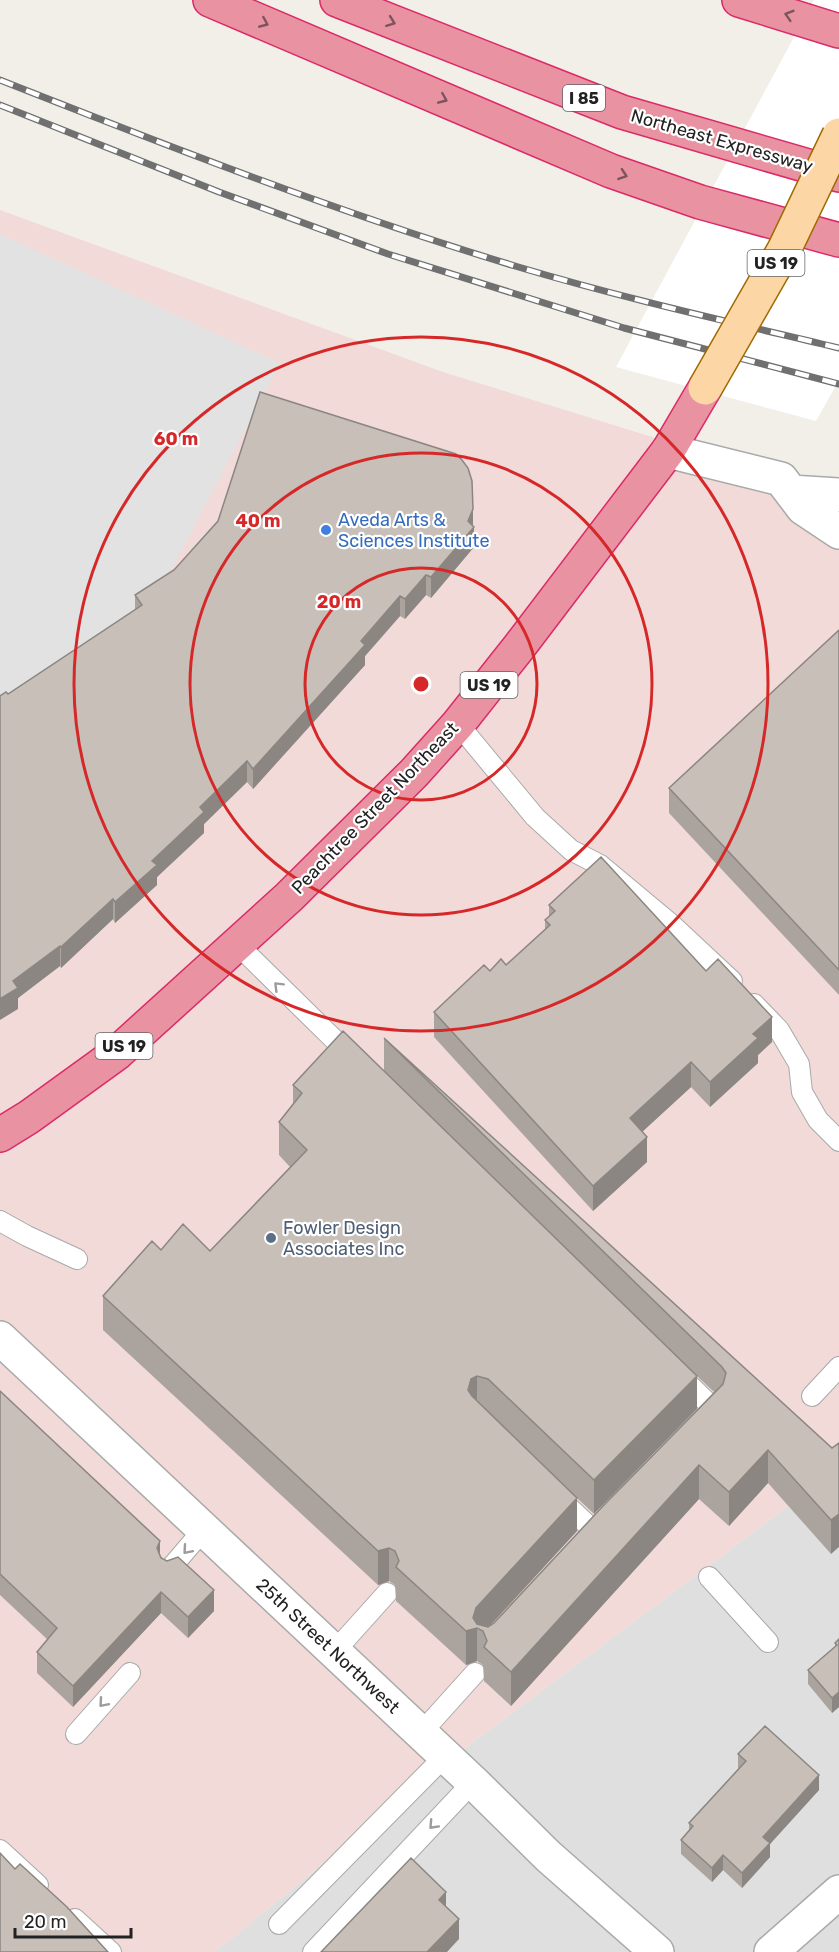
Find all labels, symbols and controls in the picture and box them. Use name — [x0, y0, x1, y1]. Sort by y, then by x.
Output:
one-way arrow — [784, 10, 795, 23]
one-way arrow — [385, 15, 396, 27]
one-way arrow — [257, 16, 268, 28]
road number: I 85 — [563, 85, 605, 111]
one-way arrow — [437, 92, 448, 104]
street label: Northeast Expressway — [628, 104, 816, 178]
one-way arrow — [617, 168, 628, 181]
road number: US 19 — [748, 250, 804, 276]
text: 60 m — [154, 428, 198, 450]
place label: Aveda Arts & Sciences Institute — [338, 509, 489, 552]
text: 40 m — [236, 510, 280, 532]
marker: Aveda Arts & Sciences Institute — [319, 523, 333, 537]
text: 20 m — [317, 591, 361, 613]
road number: US 19 — [460, 672, 518, 698]
centre of rings — [411, 674, 431, 694]
street label: Peachtree Street Northeast — [287, 717, 463, 899]
one-way arrow — [274, 982, 285, 992]
road number: US 19 — [96, 1033, 152, 1059]
place label: Fowler Design Associates Inc — [283, 1217, 404, 1260]
marker: Fowler Design Associates Inc — [264, 1231, 278, 1245]
one-way arrow — [183, 1543, 194, 1554]
street label: 25th Street Northwest — [252, 1574, 404, 1718]
one-way arrow — [99, 1697, 110, 1707]
one-way arrow — [429, 1818, 440, 1828]
scale bar — [15, 1901, 130, 1939]
text: 20 m — [24, 1911, 66, 1933]

